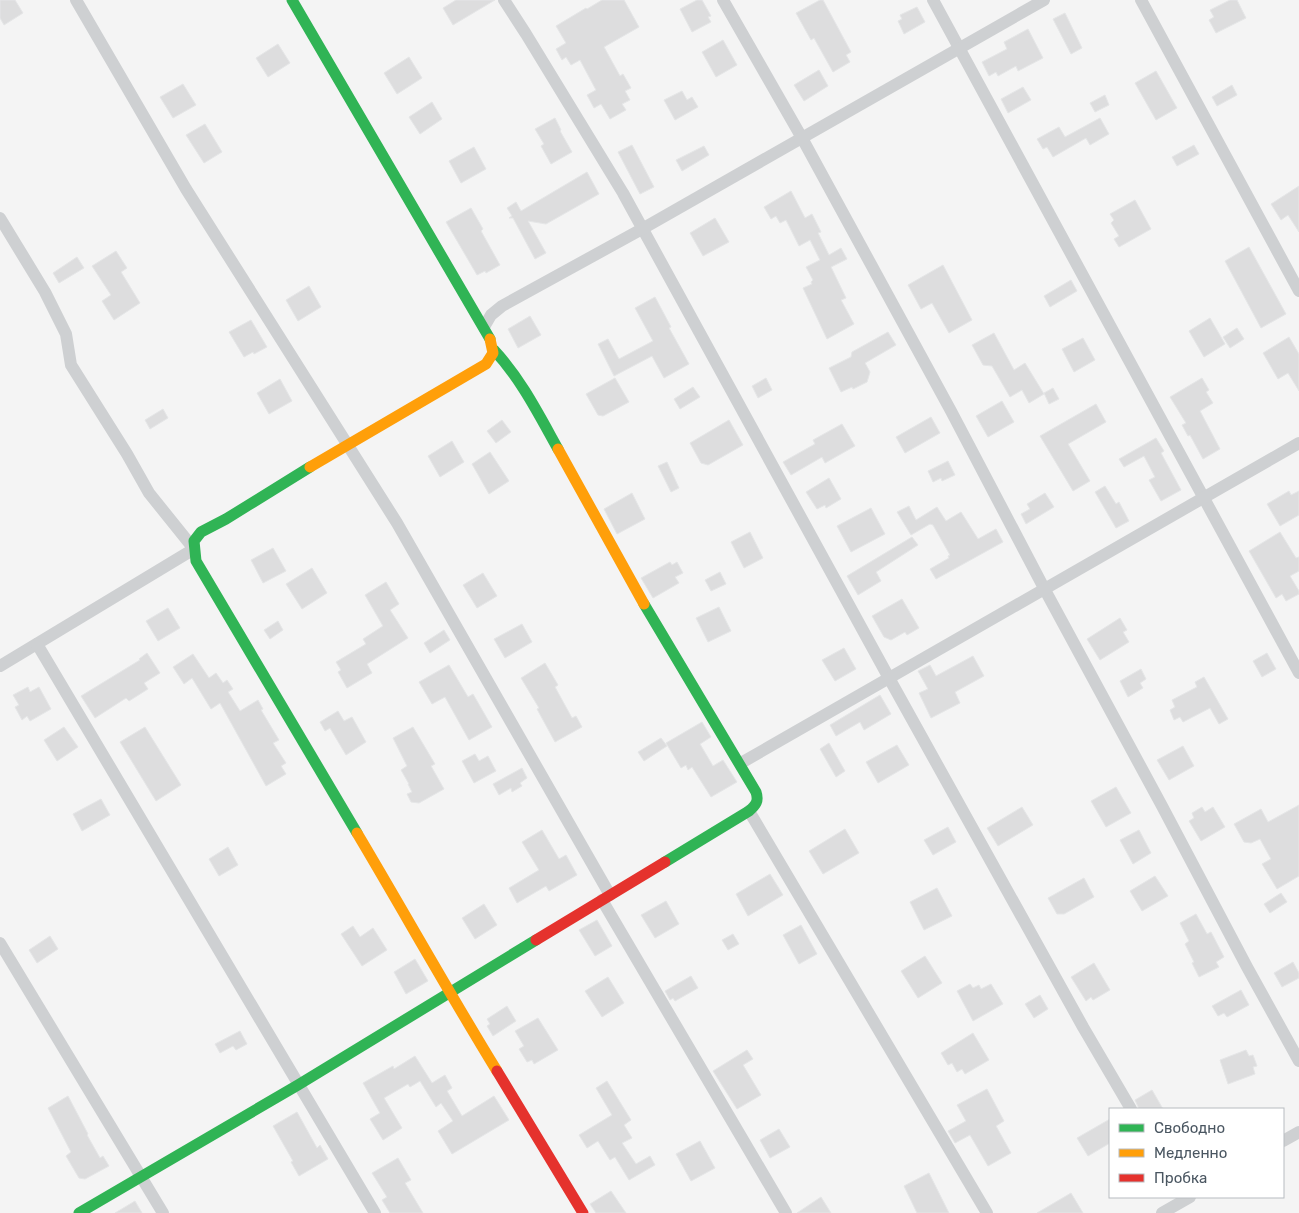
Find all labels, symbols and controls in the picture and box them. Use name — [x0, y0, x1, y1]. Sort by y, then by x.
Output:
legend — [1109, 1108, 1284, 1198]
text: Свободно — [1154, 1119, 1225, 1137]
text: Медленно — [1154, 1144, 1227, 1162]
text: Пробка — [1154, 1169, 1207, 1187]

